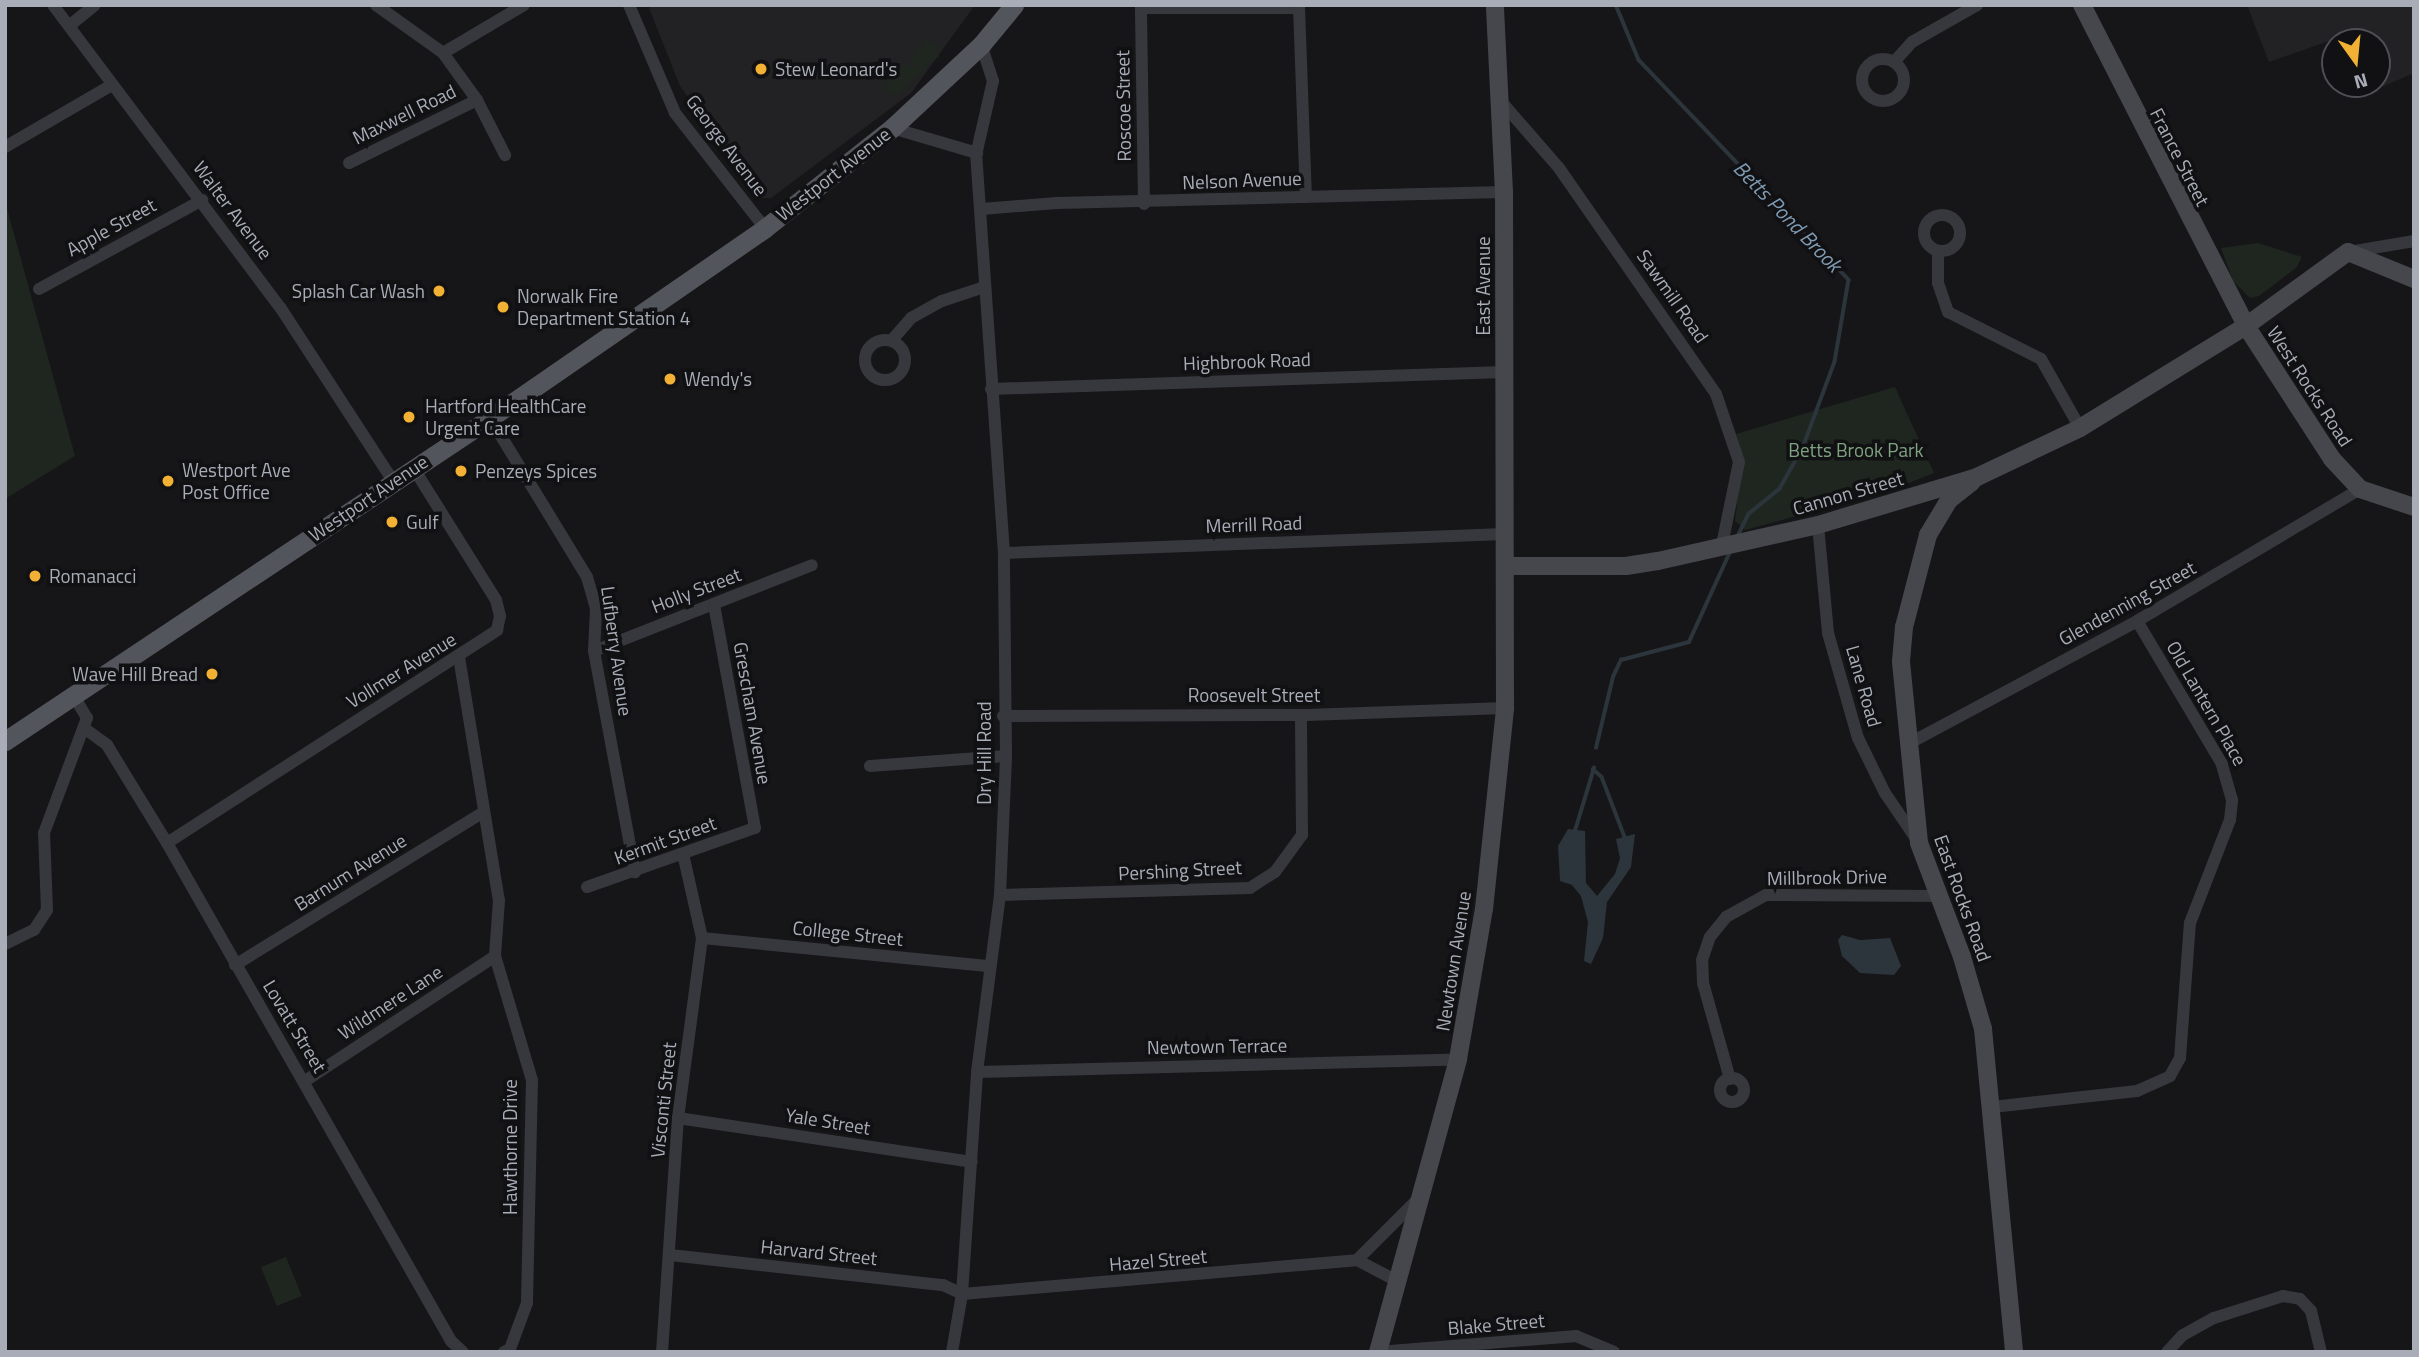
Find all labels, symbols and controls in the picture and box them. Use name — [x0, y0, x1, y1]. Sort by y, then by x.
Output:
north arrow — [2321, 28, 2391, 98]
street label: Roscoe Street — [1111, 50, 1135, 162]
place label: Stew Leonard's — [775, 58, 897, 80]
marker: Stew Leonard's — [753, 61, 769, 77]
text: N — [2351, 66, 2371, 98]
street label: Maxwell Road — [349, 79, 459, 149]
street label: George Avenue — [682, 90, 772, 200]
street label: France Street — [2146, 104, 2214, 210]
street label: Westport Avenue — [771, 122, 895, 226]
water label: Betts Pond Brook — [1729, 155, 1847, 277]
street label: Walter Avenue — [189, 156, 277, 264]
street label: Nelson Avenue — [1182, 167, 1302, 193]
street label: Apple Street — [62, 193, 160, 261]
street label: East Avenue — [1472, 236, 1494, 336]
street label: Sawmill Road — [1633, 245, 1713, 347]
place label: Splash Car Wash — [292, 280, 425, 302]
marker: Splash Car Wash — [431, 283, 447, 299]
place label: Norwalk Fire Department Station 4 — [517, 285, 690, 329]
marker: Norwalk Fire Department Station 4 — [495, 299, 511, 315]
street label: West Rocks Road — [2263, 322, 2357, 450]
street label: Highbrook Road — [1183, 347, 1311, 375]
place label: Wendy's — [684, 368, 752, 390]
marker: Wendy's — [662, 371, 678, 387]
place label: Hartford HealthCare Urgent Care — [425, 395, 586, 439]
marker: Hartford HealthCare Urgent Care — [399, 407, 419, 427]
park label: Betts Brook Park — [1788, 439, 1924, 461]
street label: Westport Avenue — [304, 450, 432, 546]
place label: Westport Ave Post Office — [182, 459, 291, 503]
place label: Penzeys Spices — [475, 460, 597, 482]
marker: Penzeys Spices — [453, 463, 469, 479]
street label: Cannon Street — [1790, 466, 1906, 520]
marker: Westport Ave Post Office — [160, 473, 176, 489]
place label: Gulf — [406, 511, 438, 533]
street label: Merrill Road — [1205, 511, 1303, 537]
marker: Gulf — [384, 514, 400, 530]
street label: Glendenning Street — [2054, 556, 2200, 650]
street label: Holly Street — [648, 563, 744, 617]
place label: Romanacci — [49, 565, 136, 587]
marker: Romanacci — [27, 568, 43, 584]
street label: Lufberry Avenue — [597, 585, 637, 717]
street label: Vollmer Avenue — [342, 627, 460, 713]
street label: Old Lantern Place — [2162, 637, 2252, 769]
street label: Grescham Avenue — [729, 640, 777, 786]
street label: Lane Road — [1842, 643, 1886, 729]
place label: Wave Hill Bread — [72, 663, 198, 685]
marker: Wave Hill Bread — [204, 666, 220, 682]
street label: Roosevelt Street — [1188, 684, 1320, 706]
street label: Dry Hill Road — [973, 701, 995, 805]
street label: Kermit Street — [611, 811, 719, 869]
street label: Barnum Avenue — [290, 829, 410, 915]
street label: East Rocks Road — [1930, 832, 1996, 964]
street label: Pershing Street — [1118, 855, 1242, 885]
street label: Millbrook Drive — [1767, 865, 1887, 889]
street label: Newtown Avenue — [1431, 889, 1475, 1033]
street label: College Street — [792, 916, 904, 950]
street label: Wildmere Lane — [334, 960, 446, 1044]
street label: Lovatt Street — [258, 976, 332, 1076]
street label: Newtown Terrace — [1147, 1033, 1287, 1059]
street label: Visconti Street — [646, 1041, 680, 1159]
street label: Hawthorne Drive — [499, 1079, 521, 1215]
street label: Yale Street — [784, 1103, 872, 1139]
street label: Harvard Street — [760, 1235, 878, 1269]
street label: Hazel Street — [1108, 1244, 1208, 1276]
street label: Blake Street — [1447, 1308, 1545, 1340]

